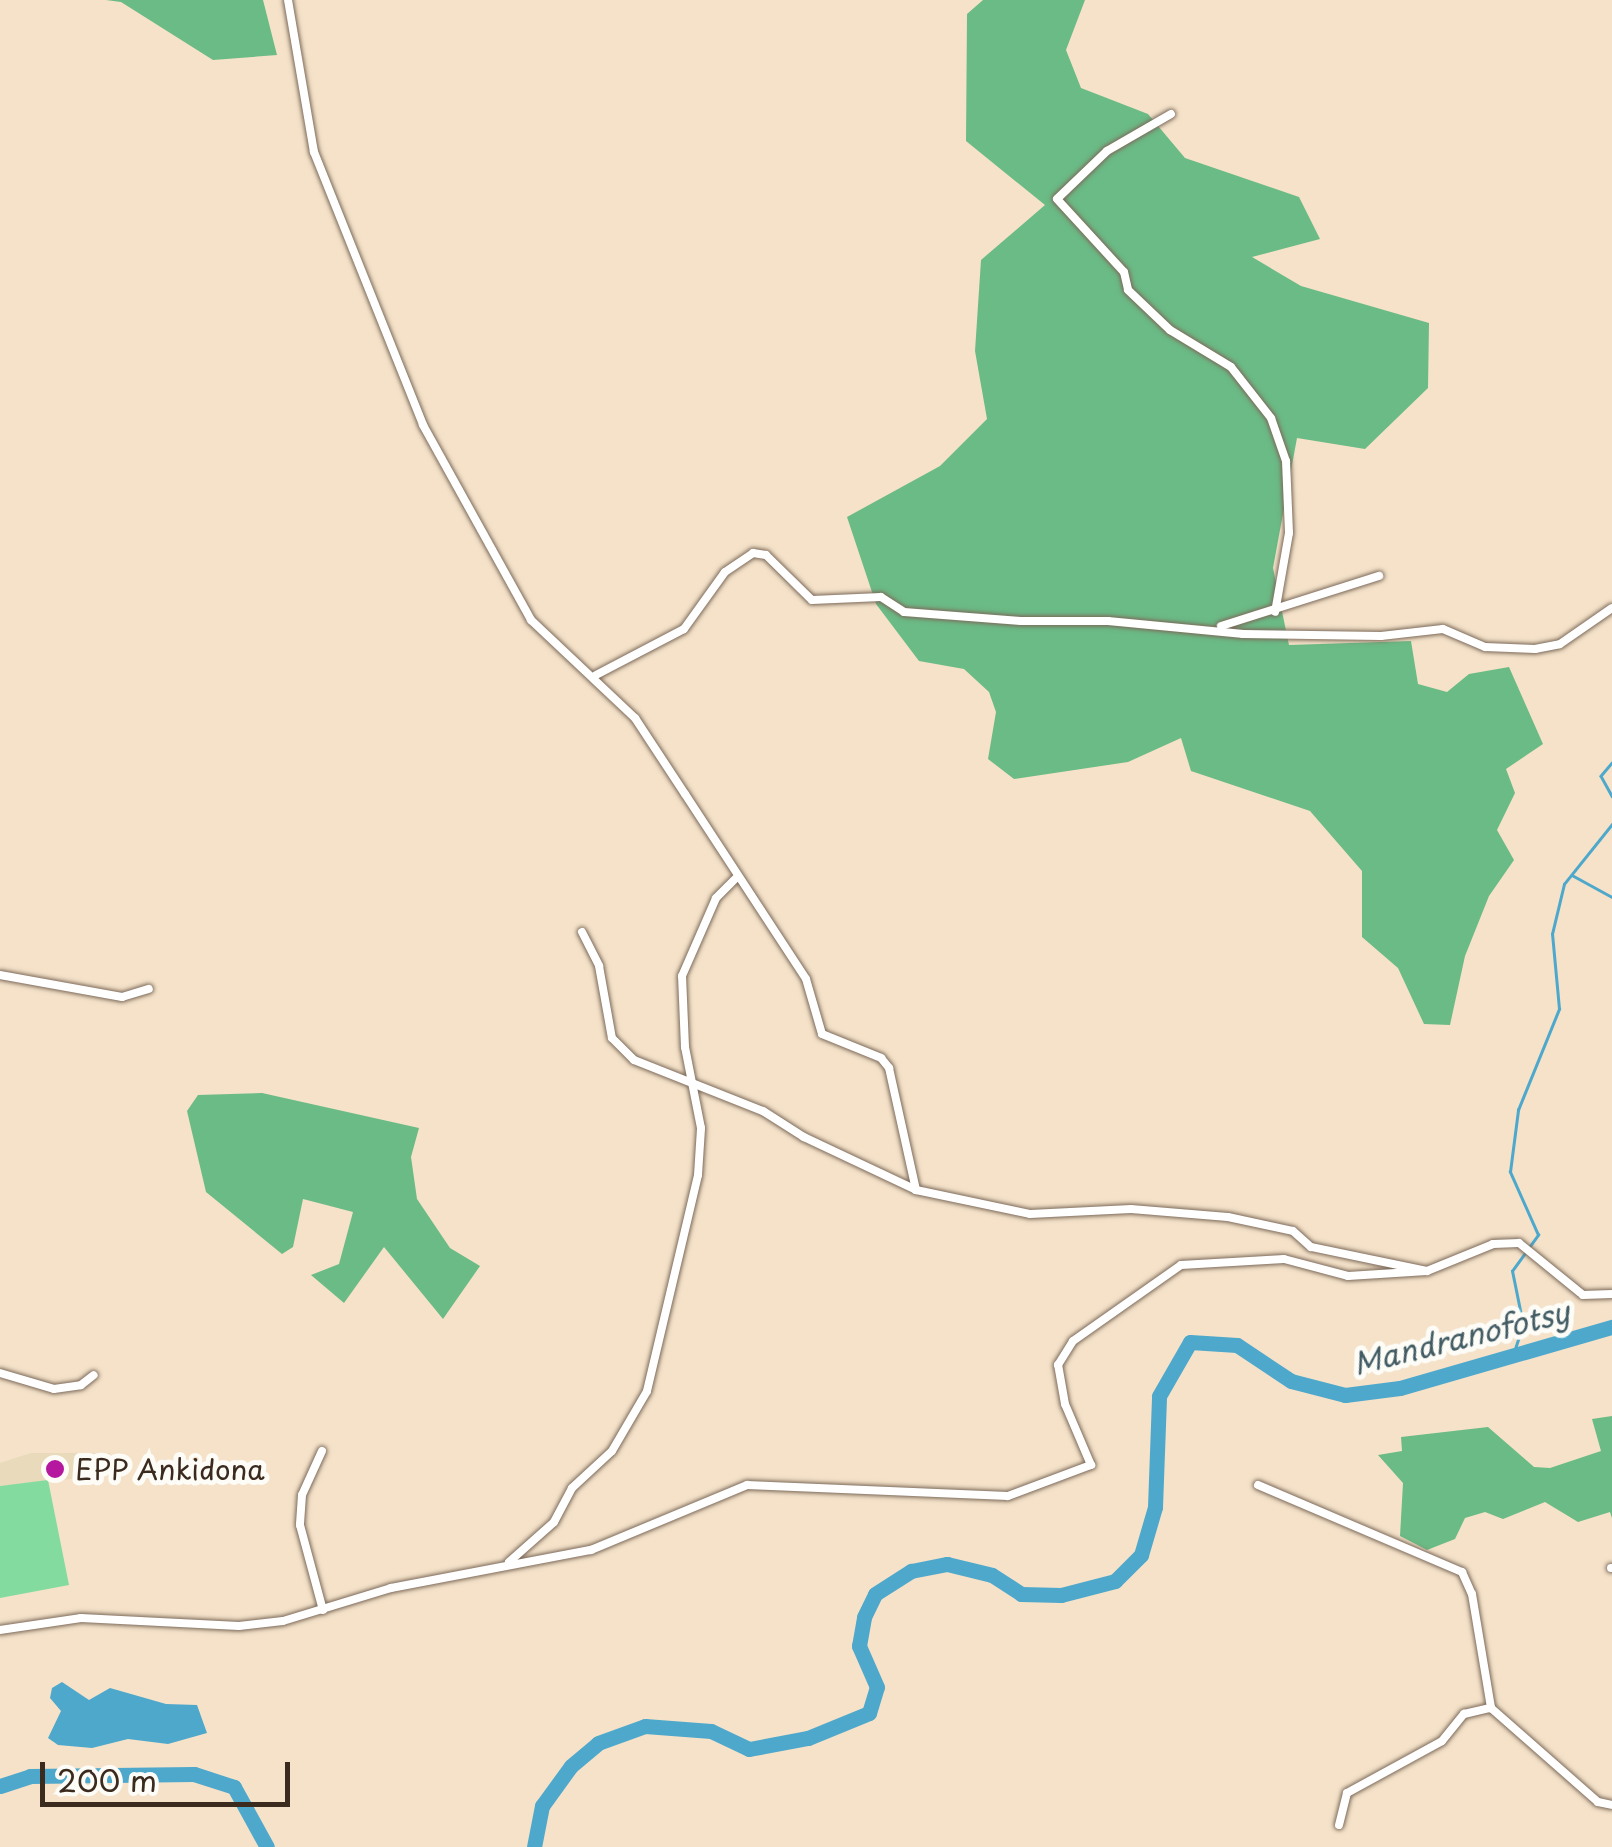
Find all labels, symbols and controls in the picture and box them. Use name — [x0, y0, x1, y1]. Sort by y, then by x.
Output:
water label: Mandranofotsy — [1349, 1293, 1573, 1381]
place label: EPP Ankidona — [75, 1452, 266, 1486]
marker: EPP Ankidona — [44, 1458, 66, 1480]
scale bar — [45, 1742, 295, 1804]
text: 200 m — [57, 1757, 157, 1802]

